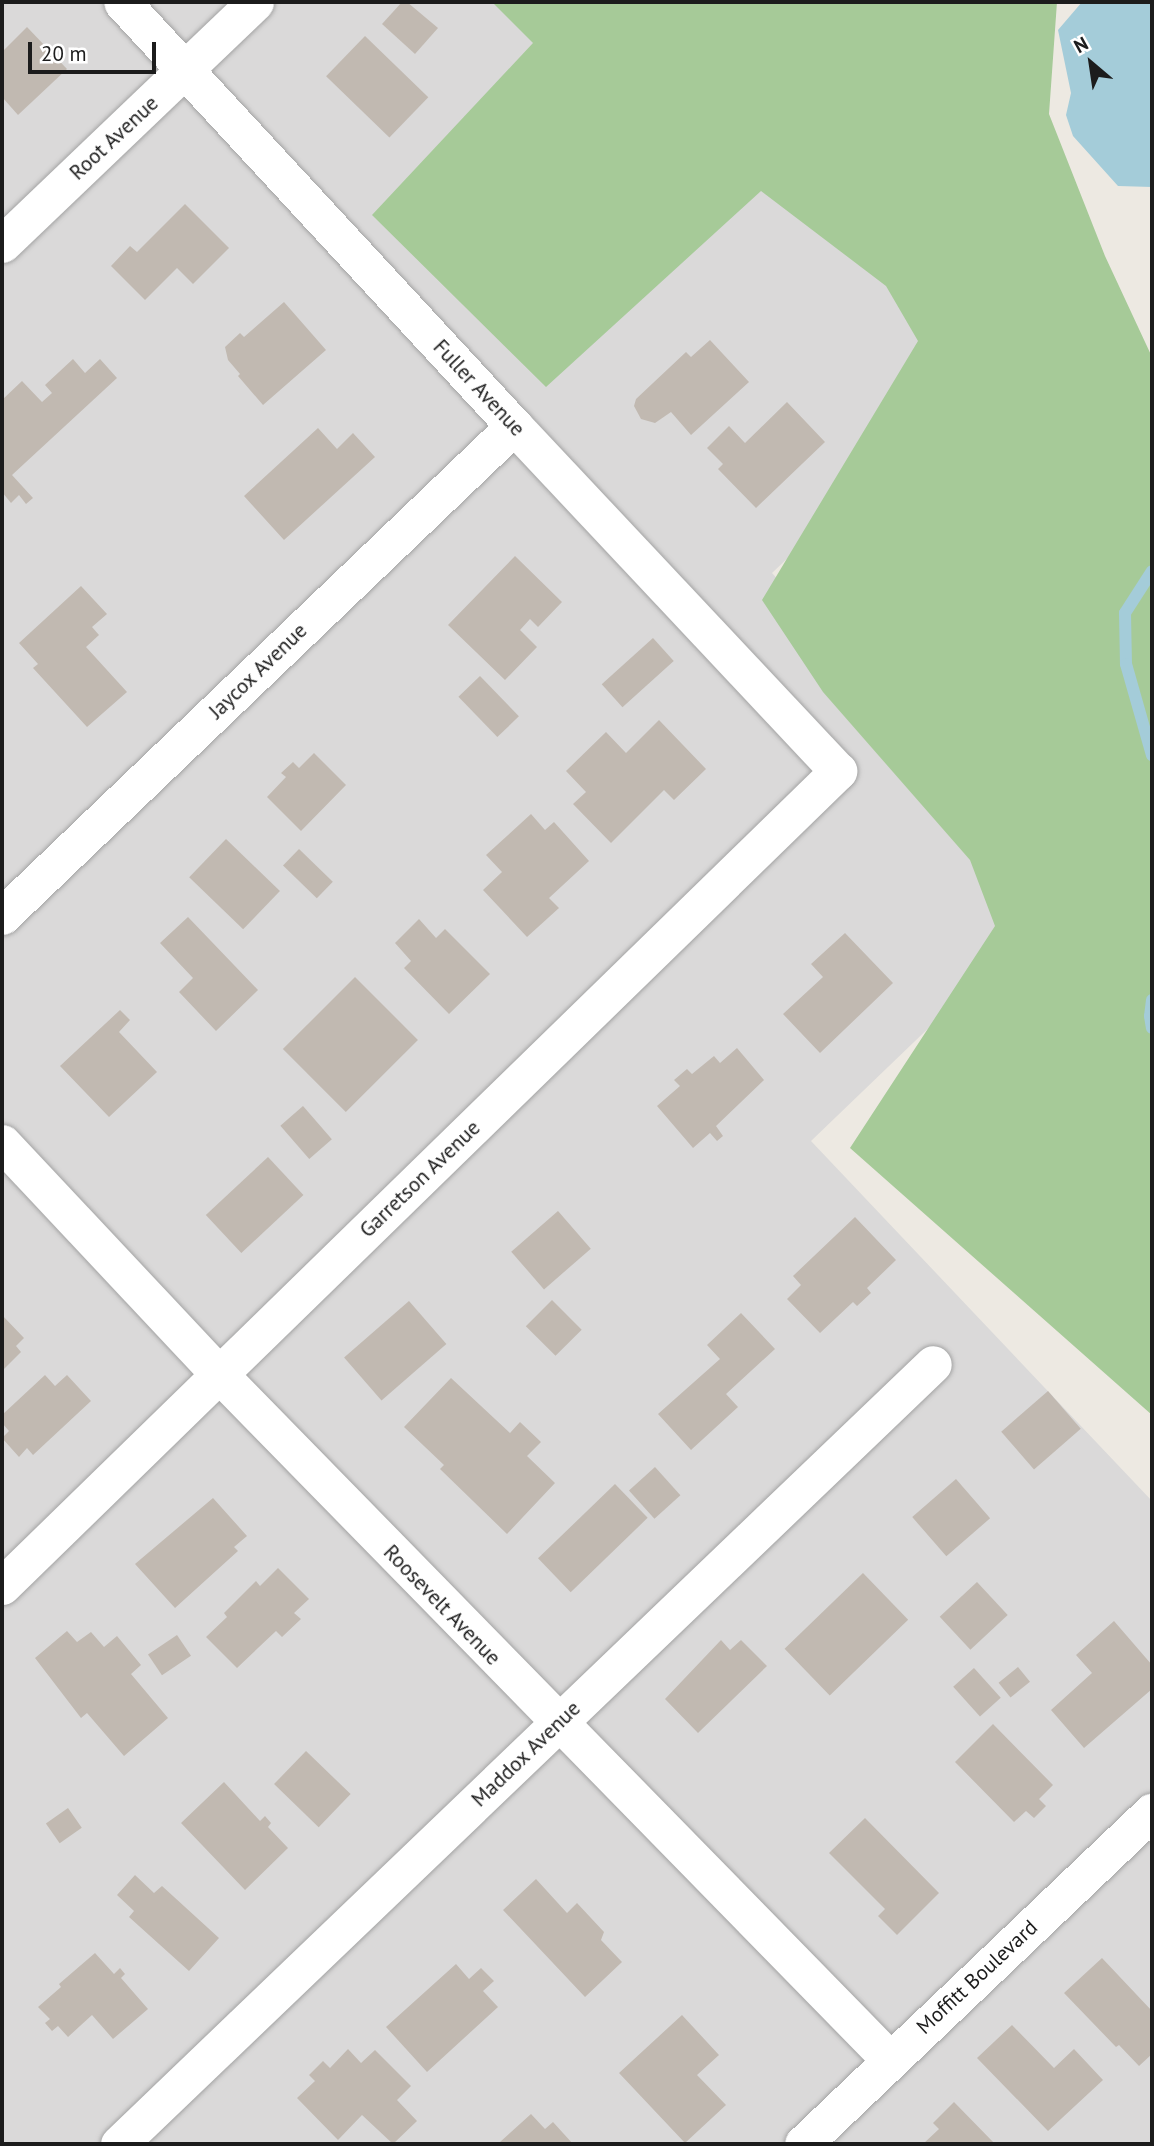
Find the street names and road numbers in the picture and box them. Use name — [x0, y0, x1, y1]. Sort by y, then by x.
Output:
street label: Root Avenue — [64, 90, 164, 186]
street label: Fuller Avenue — [428, 334, 530, 442]
street label: Jaycox Avenue — [203, 618, 313, 724]
street label: Garretson Avenue — [354, 1115, 486, 1243]
street label: Roosevelt Avenue — [378, 1539, 506, 1671]
street label: Maddox Avenue — [466, 1695, 586, 1813]
street label: Moffitt Boulevard — [911, 1915, 1043, 2039]

